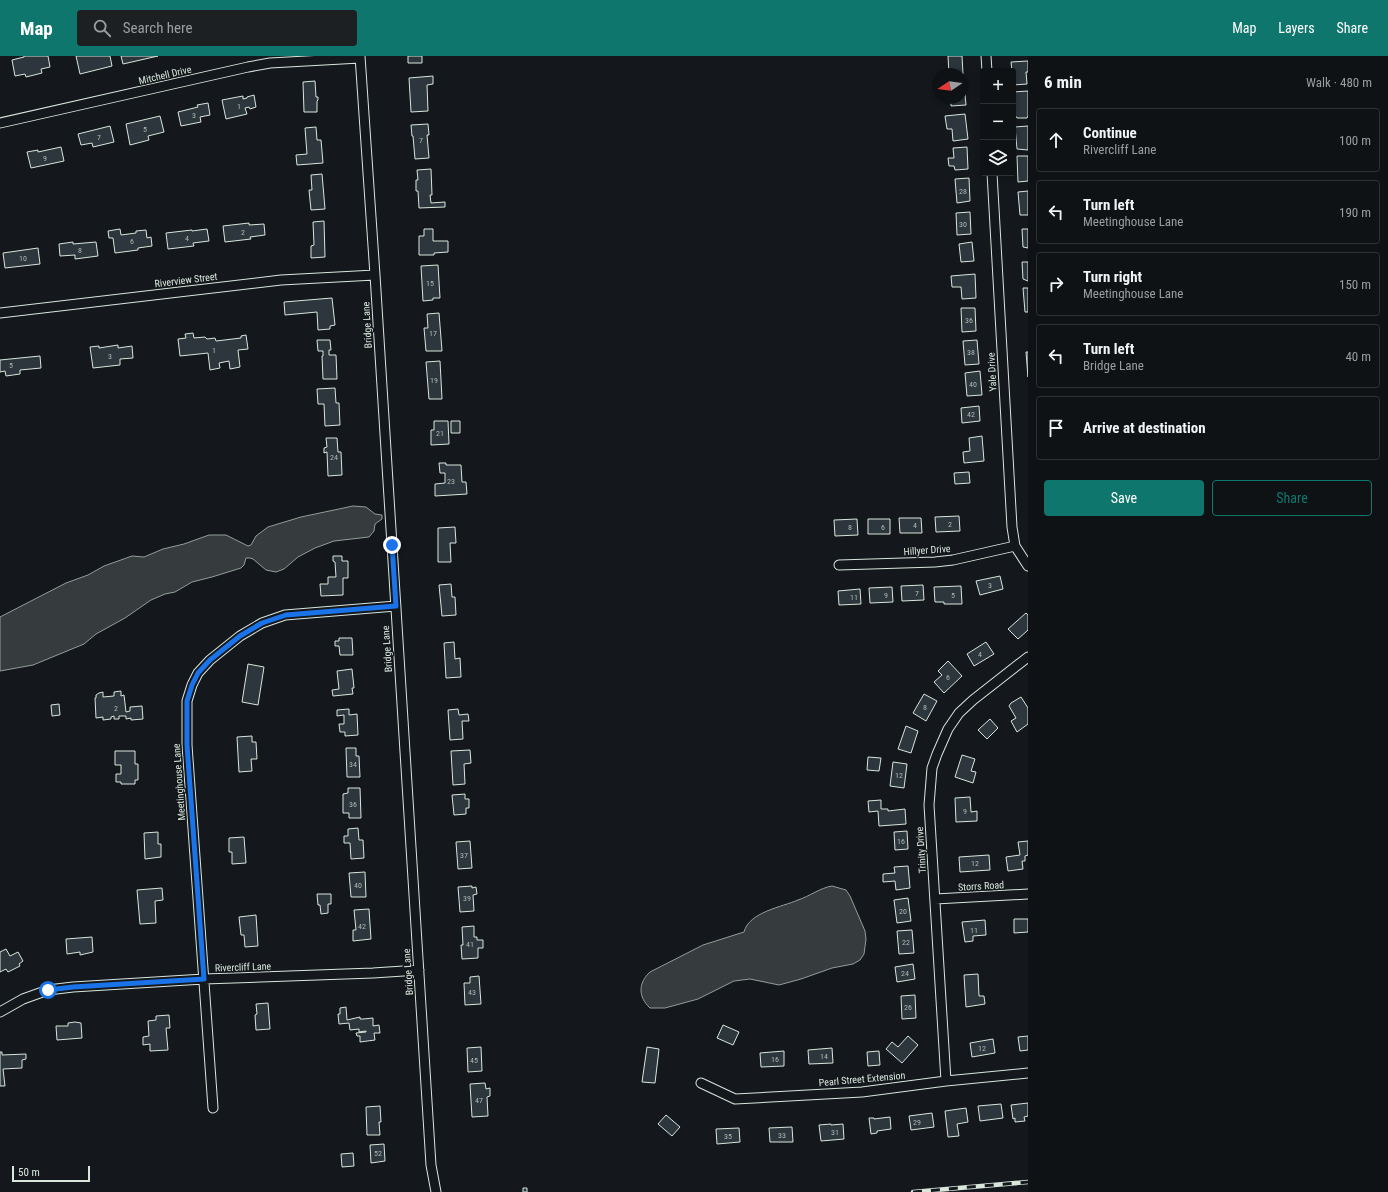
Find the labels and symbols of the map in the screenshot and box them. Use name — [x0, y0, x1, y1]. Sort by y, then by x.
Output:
street label: Mitchell Drive — [138, 64, 193, 86]
north arrow — [932, 68, 968, 104]
house number: 1 — [237, 102, 241, 111]
house number: 3 — [192, 111, 196, 120]
house number: 5 — [143, 125, 147, 134]
house number: 7 — [97, 133, 101, 142]
house number: 7 — [419, 136, 423, 145]
house number: 9 — [43, 154, 47, 163]
house number: 28 — [959, 187, 967, 196]
house number: 30 — [959, 220, 967, 229]
house number: 2 — [241, 228, 245, 237]
house number: 4 — [185, 234, 189, 243]
house number: 6 — [130, 237, 134, 246]
house number: 8 — [78, 246, 82, 255]
house number: 10 — [19, 254, 27, 263]
street label: Riverview Street — [154, 271, 218, 289]
house number: 15 — [426, 279, 434, 288]
street label: Bridge Lane — [360, 301, 374, 349]
house number: 36 — [965, 316, 973, 325]
house number: 17 — [429, 329, 437, 338]
house number: 1 — [212, 346, 216, 355]
house number: 38 — [967, 348, 975, 357]
house number: 3 — [108, 352, 112, 361]
street label: Yale Drive — [985, 352, 999, 392]
house number: 5 — [9, 361, 13, 370]
house number: 19 — [430, 376, 438, 385]
house number: 40 — [969, 380, 977, 389]
house number: 42 — [967, 410, 975, 419]
house number: 21 — [436, 429, 444, 438]
house number: 24 — [330, 453, 338, 462]
house number: 23 — [447, 477, 455, 486]
house number: 2 — [948, 520, 952, 529]
house number: 4 — [913, 521, 917, 530]
house number: 8 — [848, 523, 852, 532]
house number: 6 — [881, 523, 885, 532]
route end — [383, 536, 401, 554]
street label: Hillyer Drive — [903, 543, 951, 557]
house number: 3 — [988, 581, 992, 590]
house number: 7 — [915, 589, 919, 598]
house number: 9 — [884, 591, 888, 600]
house number: 5 — [951, 591, 955, 600]
house number: 11 — [850, 593, 858, 602]
street label: Bridge Lane — [380, 625, 394, 673]
house number: 4 — [978, 650, 982, 659]
house number: 6 — [946, 673, 950, 682]
house number: 8 — [923, 703, 927, 712]
house number: 2 — [114, 704, 118, 713]
street label: Meetinghouse Lane — [171, 743, 187, 821]
house number: 34 — [349, 760, 357, 769]
house number: 12 — [895, 771, 903, 780]
house number: 36 — [349, 800, 357, 809]
house number: 9 — [963, 807, 967, 816]
street label: Trinity Drive — [914, 826, 928, 874]
house number: 16 — [897, 837, 905, 846]
house number: 37 — [460, 851, 468, 860]
house number: 12 — [971, 859, 979, 868]
street label: Storrs Road — [958, 879, 1004, 893]
house number: 40 — [354, 881, 362, 890]
house number: 39 — [463, 894, 471, 903]
house number: 20 — [899, 907, 907, 916]
house number: 42 — [358, 922, 366, 931]
house number: 11 — [970, 926, 978, 935]
house number: 22 — [902, 938, 910, 947]
house number: 41 — [466, 940, 474, 949]
street label: Bridge Lane — [401, 948, 415, 996]
street label: Rivercliff Lane — [215, 961, 272, 973]
house number: 24 — [901, 969, 909, 978]
route start — [39, 981, 57, 999]
house number: 43 — [468, 988, 476, 997]
house number: 26 — [904, 1003, 912, 1012]
house number: 12 — [978, 1044, 986, 1053]
house number: 14 — [820, 1052, 828, 1061]
house number: 16 — [771, 1055, 779, 1064]
house number: 45 — [470, 1056, 478, 1065]
street label: Pearl Street Extension — [818, 1070, 906, 1088]
house number: 47 — [475, 1096, 483, 1105]
house number: 29 — [913, 1118, 921, 1127]
house number: 31 — [831, 1128, 839, 1137]
house number: 33 — [778, 1131, 786, 1140]
house number: 35 — [724, 1132, 732, 1141]
house number: 52 — [374, 1149, 382, 1158]
scale bar — [12, 1164, 90, 1183]

